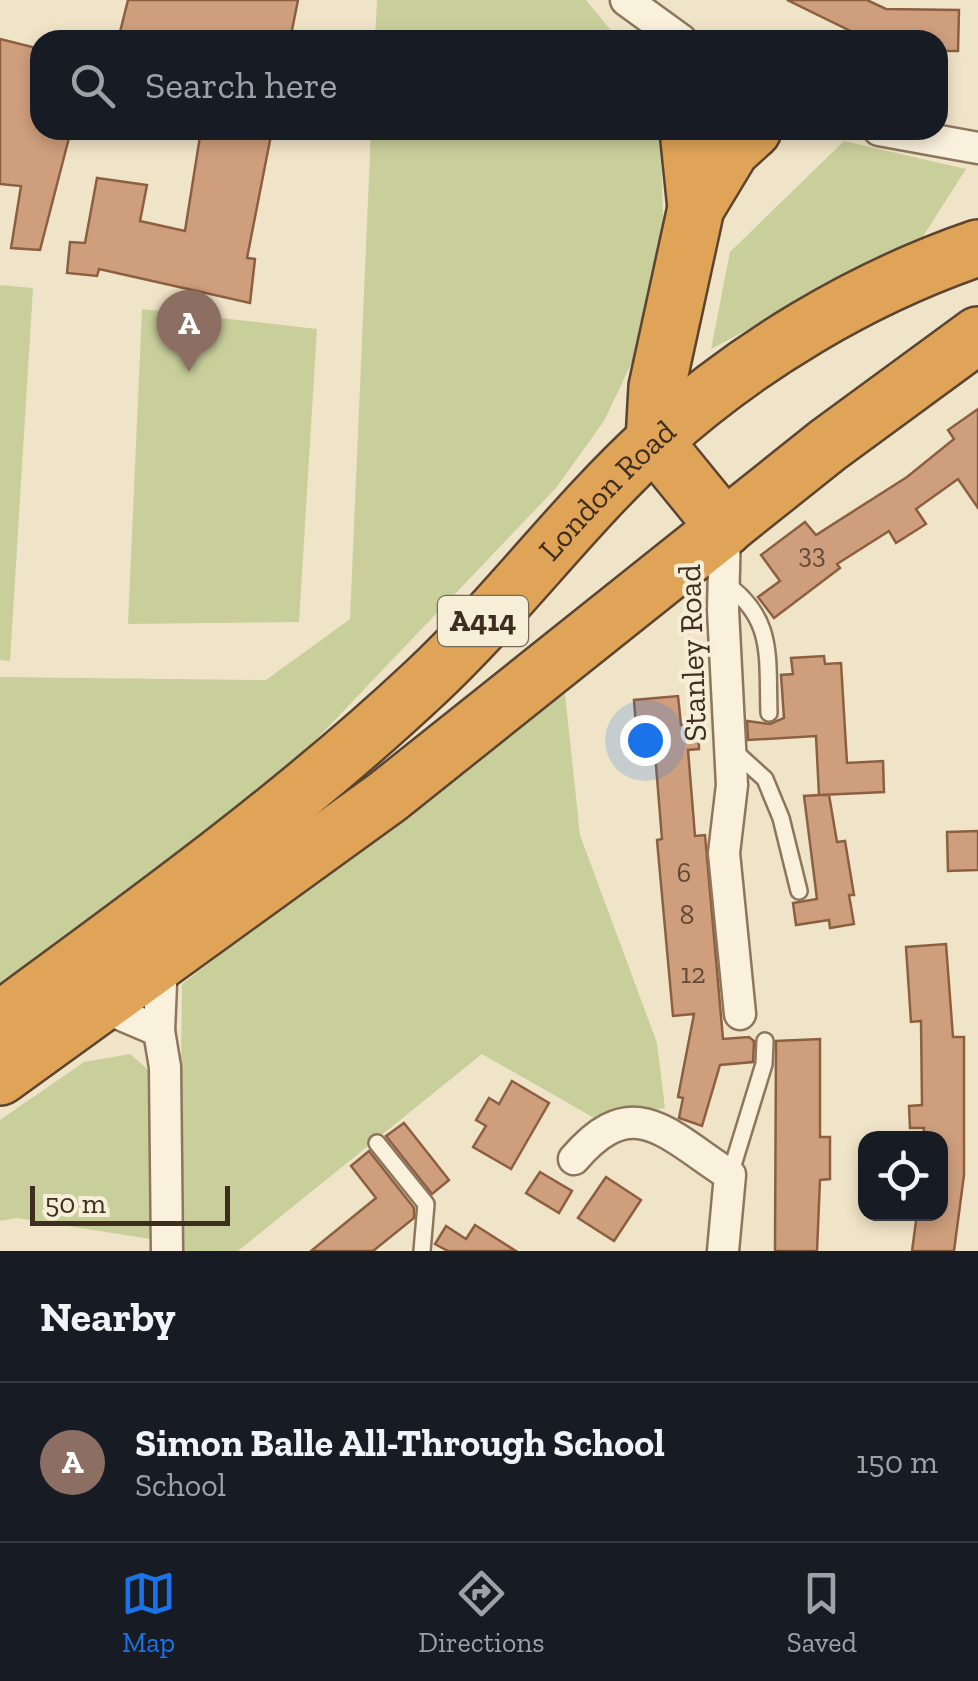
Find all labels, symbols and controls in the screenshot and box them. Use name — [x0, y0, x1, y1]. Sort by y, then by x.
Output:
search box — [30, 30, 948, 140]
icon: search — [65, 58, 120, 113]
text: Search here — [145, 62, 337, 108]
pin: A — [156, 290, 222, 372]
street label: London Road — [530, 412, 683, 568]
house number: 33 — [798, 537, 826, 570]
street label: Stanley Road — [670, 563, 714, 742]
road number: A414 — [438, 596, 528, 646]
your location — [620, 715, 671, 766]
house number: 6 — [677, 856, 691, 889]
house number: 8 — [679, 898, 695, 931]
house number: 12 — [680, 957, 706, 990]
map controls — [858, 1131, 948, 1221]
button: locate — [858, 1131, 948, 1221]
scale bar — [30, 1181, 230, 1226]
text: 50 m — [45, 1187, 106, 1220]
text: Nearby — [40, 1291, 176, 1342]
text: Simon Balle All-Through School — [135, 1420, 665, 1466]
text: A — [62, 1443, 83, 1481]
text: 150 m — [856, 1443, 938, 1481]
text: School — [135, 1466, 226, 1504]
tab: Map — [121, 1566, 176, 1659]
tab: Directions — [418, 1566, 545, 1659]
tab: Saved — [787, 1566, 857, 1659]

